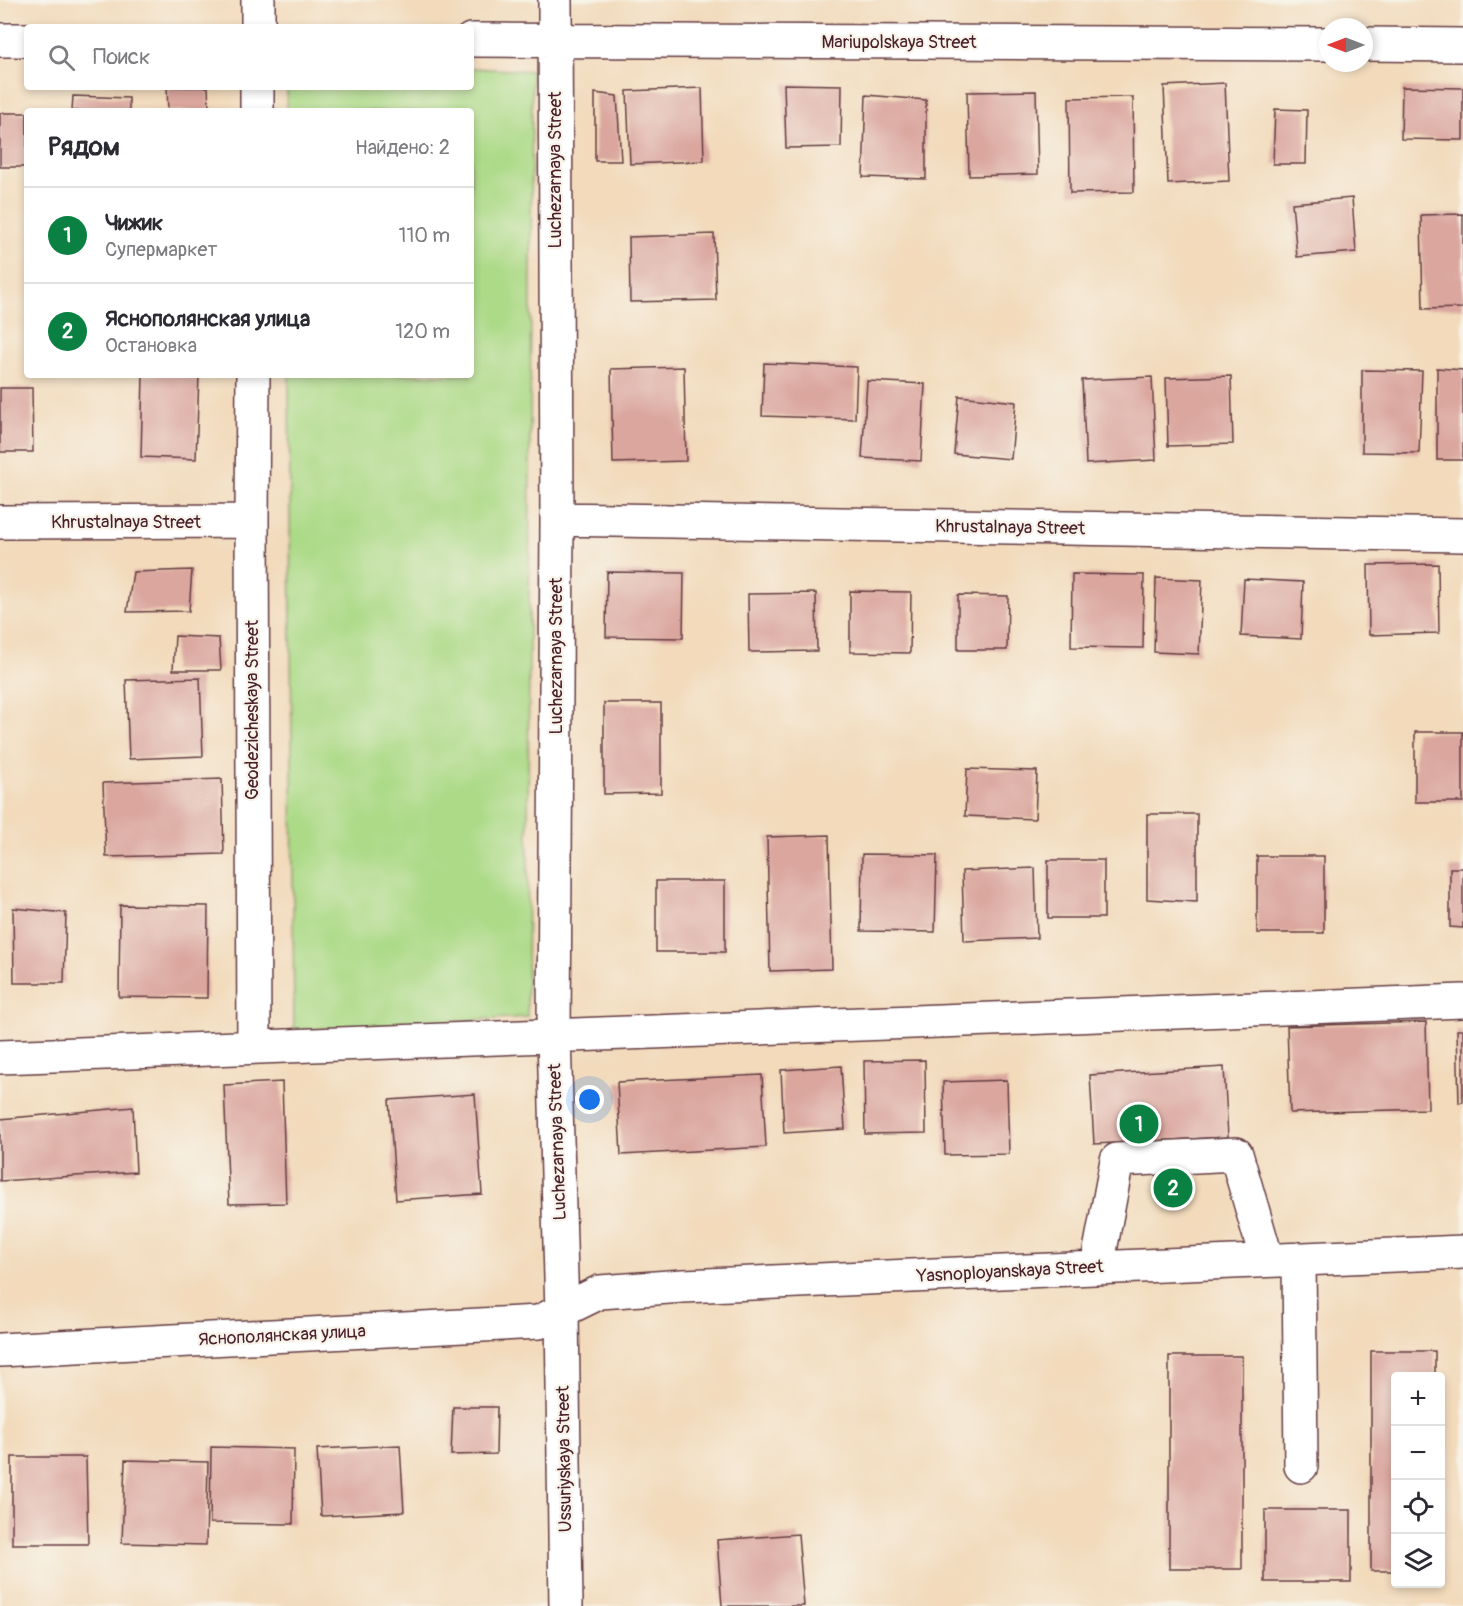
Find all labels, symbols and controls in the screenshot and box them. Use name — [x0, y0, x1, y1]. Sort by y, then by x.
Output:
north arrow — [1319, 18, 1373, 72]
search box — [24, 24, 474, 90]
street label: Mariupolskaya Street — [821, 31, 977, 54]
icon: search — [45, 41, 78, 74]
text: Поиск — [93, 43, 150, 71]
street label: Luchezarnaya Street — [544, 91, 567, 249]
text: Рядом — [48, 131, 120, 163]
text: Найдено: 2 — [355, 135, 450, 160]
text: Чижик — [105, 209, 163, 237]
text: 1 — [64, 223, 71, 248]
text: 110 m — [399, 223, 450, 248]
text: Супермаркет — [105, 237, 217, 262]
text: Яснополянская улица — [105, 305, 310, 333]
text: 2 — [62, 319, 73, 344]
text: 120 m — [395, 319, 450, 344]
text: Остановка — [105, 333, 197, 358]
street label: Khrustalnaya Street — [51, 511, 202, 534]
street label: Khrustalnaya Street — [935, 515, 1086, 540]
street label: Luchezarnaya Street — [545, 577, 568, 735]
street label: Geodezicheskaya Street — [241, 619, 264, 800]
street label: Luchezarnaya Street — [543, 1062, 572, 1221]
your location — [575, 1085, 604, 1114]
pin: 1 — [1120, 1102, 1158, 1146]
pin: 2 — [1154, 1166, 1192, 1210]
street label: Yasnoployanskaya Street — [915, 1255, 1105, 1288]
street label: Яснополянская улица — [198, 1320, 366, 1351]
map controls — [1391, 1372, 1445, 1588]
button: + — [1391, 1372, 1445, 1426]
street label: Ussuriyskaya Street — [552, 1385, 577, 1533]
button: − — [1391, 1426, 1445, 1480]
button: locate — [1391, 1480, 1445, 1534]
button: layers — [1391, 1534, 1445, 1588]

